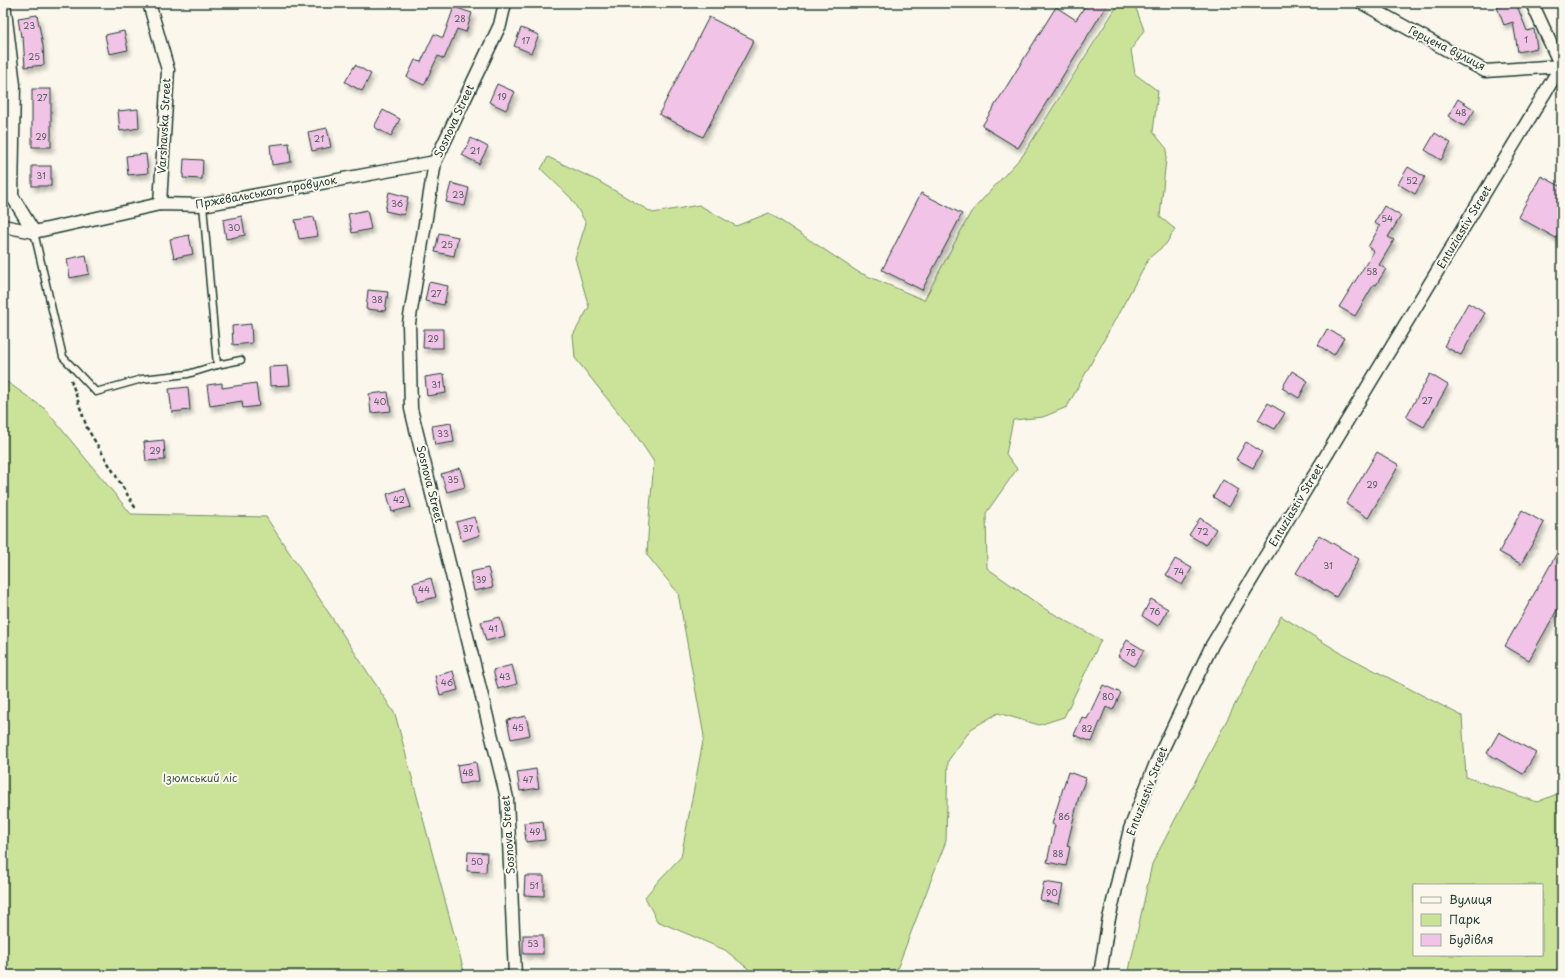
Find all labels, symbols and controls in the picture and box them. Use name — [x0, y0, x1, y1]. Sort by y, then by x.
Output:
house number: 28 — [454, 11, 466, 25]
house number: 23 — [23, 18, 35, 32]
street label: Герцена вулиця — [1406, 21, 1489, 74]
house number: 1 — [1524, 32, 1528, 46]
house number: 17 — [522, 33, 531, 47]
house number: 25 — [28, 49, 40, 63]
street label: Varshavska Street — [153, 77, 175, 174]
street label: Sosnova Street — [429, 81, 478, 160]
house number: 19 — [497, 89, 507, 103]
house number: 27 — [36, 90, 48, 104]
house number: 48 — [1455, 105, 1467, 119]
house number: 29 — [35, 129, 47, 143]
house number: 21 — [314, 131, 324, 145]
house number: 21 — [470, 143, 480, 157]
house number: 31 — [36, 168, 46, 182]
street label: Пржевальського провулок — [194, 171, 338, 212]
house number: 52 — [1406, 173, 1418, 187]
street label: Entuziastiv Street — [1432, 182, 1495, 271]
house number: 23 — [452, 187, 464, 201]
house number: 36 — [391, 196, 403, 210]
house number: 54 — [1381, 211, 1393, 225]
house number: 30 — [228, 220, 241, 234]
house number: 25 — [441, 237, 453, 251]
house number: 58 — [1366, 264, 1378, 278]
house number: 27 — [430, 286, 442, 300]
house number: 38 — [371, 292, 383, 306]
house number: 29 — [427, 331, 439, 345]
house number: 31 — [431, 377, 441, 391]
house number: 27 — [1421, 393, 1433, 407]
house number: 40 — [374, 394, 387, 408]
house number: 33 — [437, 426, 449, 440]
house number: 29 — [149, 443, 161, 457]
street label: Sosnova Street — [413, 444, 448, 525]
street label: Entuziastiv Street — [1264, 460, 1327, 549]
house number: 35 — [447, 472, 459, 486]
house number: 29 — [1366, 477, 1378, 491]
house number: 42 — [393, 492, 405, 506]
house number: 37 — [463, 521, 473, 535]
house number: 72 — [1197, 524, 1209, 538]
house number: 31 — [1323, 558, 1333, 572]
house number: 74 — [1174, 564, 1184, 578]
house number: 39 — [475, 572, 487, 586]
house number: 44 — [418, 582, 430, 596]
house number: 76 — [1150, 604, 1160, 618]
house number: 41 — [488, 621, 498, 635]
house number: 78 — [1126, 645, 1136, 659]
house number: 43 — [499, 669, 511, 683]
house number: 46 — [441, 675, 453, 689]
house number: 80 — [1102, 689, 1115, 703]
house number: 45 — [512, 720, 524, 734]
house number: 82 — [1081, 721, 1093, 735]
street label: Entuziastiv Street — [1122, 743, 1172, 838]
house number: 48 — [462, 765, 474, 779]
park label: Ізюмський ліс — [163, 769, 237, 786]
house number: 47 — [523, 772, 533, 786]
street label: Sosnova Street — [496, 795, 519, 875]
house number: 86 — [1058, 809, 1070, 823]
house number: 49 — [529, 824, 541, 838]
house number: 88 — [1052, 846, 1064, 860]
house number: 50 — [471, 854, 484, 868]
house number: 51 — [529, 878, 539, 892]
legend — [1413, 884, 1543, 956]
house number: 90 — [1046, 885, 1058, 899]
text: Вулиця — [1449, 890, 1492, 908]
text: Парк — [1449, 910, 1481, 928]
text: Будівля — [1449, 930, 1494, 948]
house number: 53 — [527, 936, 539, 950]

